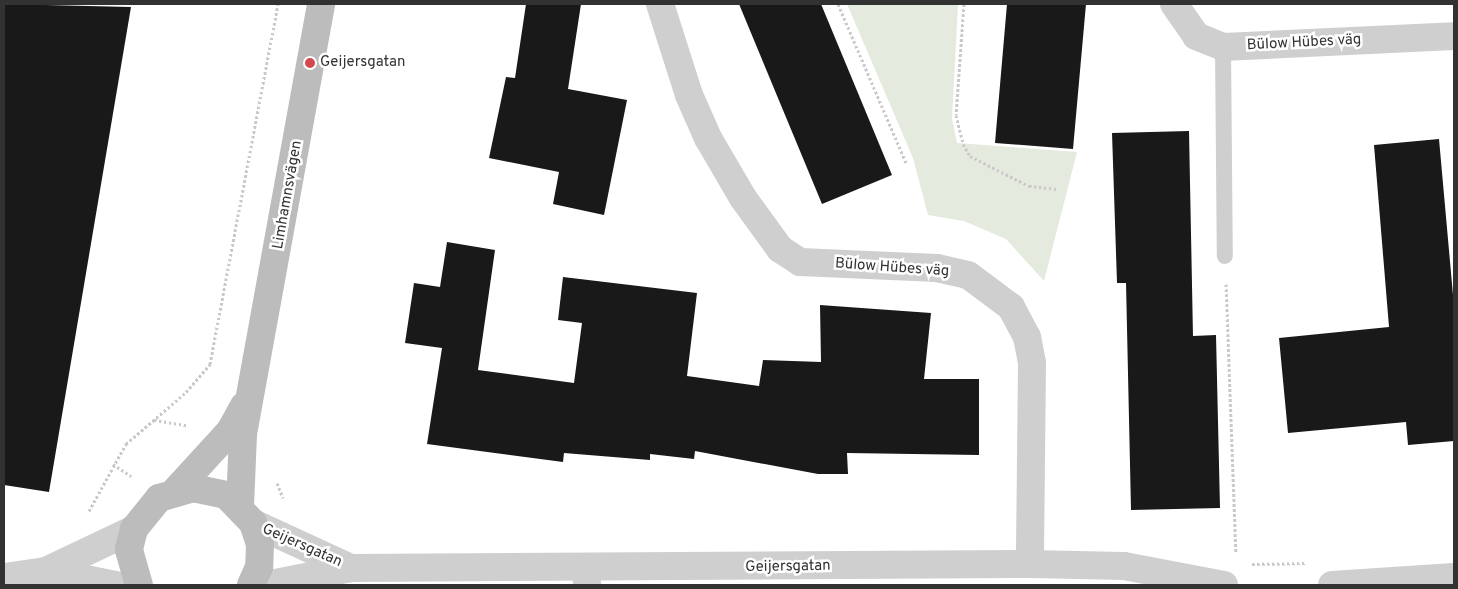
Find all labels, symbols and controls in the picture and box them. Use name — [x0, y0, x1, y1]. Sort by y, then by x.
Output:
street label: Bülow Hübes väg — [1246, 31, 1362, 55]
place label: Geijersgatan — [320, 54, 406, 72]
marker: Geijersgatan — [304, 57, 316, 69]
street label: Limhamnsvägen — [270, 139, 306, 251]
street label: Bülow Hübes väg — [834, 255, 950, 281]
street label: Geijersgatan — [259, 520, 345, 572]
street label: Geijersgatan — [745, 557, 831, 577]

